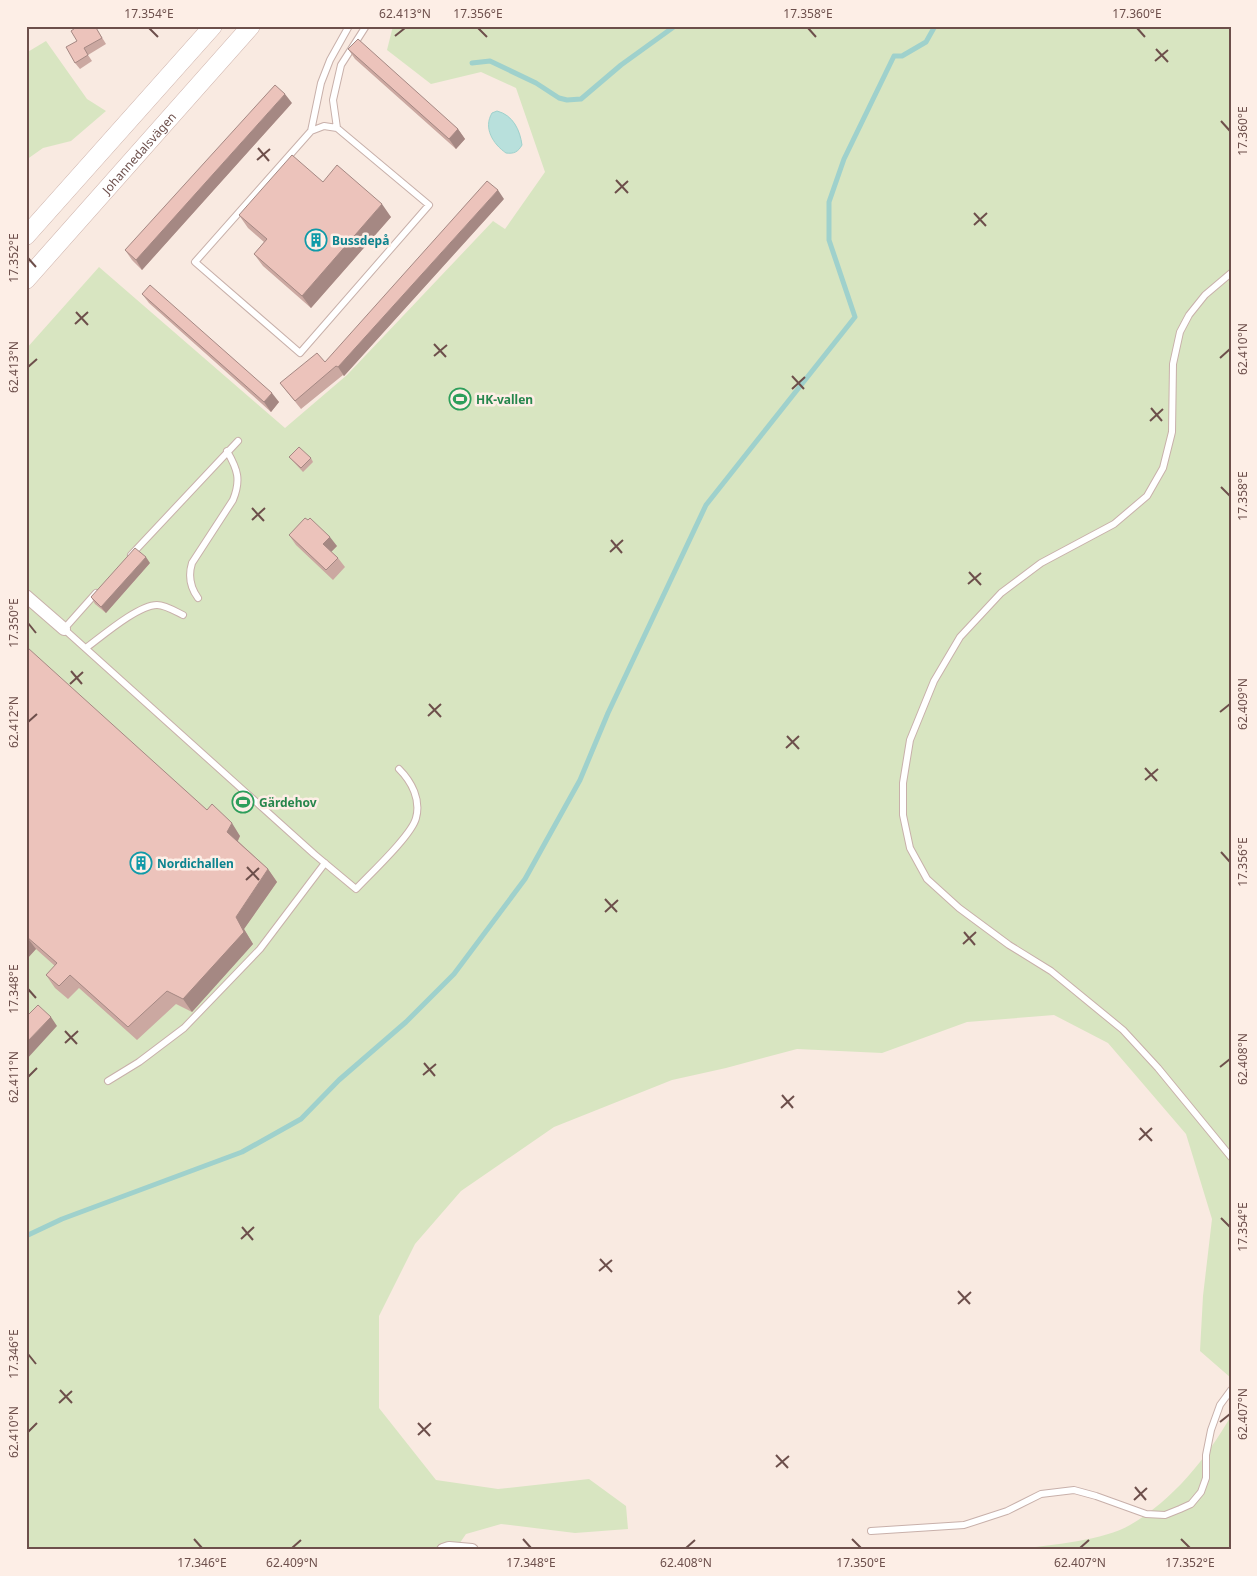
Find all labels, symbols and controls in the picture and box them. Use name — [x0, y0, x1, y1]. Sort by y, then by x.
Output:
text: 17.354°E — [124, 5, 174, 22]
text: 62.413°N — [379, 5, 431, 22]
text: 17.356°E — [453, 5, 503, 22]
text: 17.358°E — [783, 5, 833, 22]
text: 17.360°E — [1112, 5, 1162, 22]
text: 17.360°E — [1234, 106, 1251, 156]
street label: Johannedalsvägen — [97, 108, 179, 198]
building icon: Bussdepå — [304, 228, 328, 252]
place label: Bussdepå — [332, 232, 389, 249]
text: 17.352°E — [5, 233, 22, 283]
text: 62.410°N — [1234, 323, 1251, 375]
text: 62.413°N — [5, 341, 22, 393]
sports icon: HK-vallen — [448, 387, 472, 411]
place label: HK-vallen — [476, 391, 533, 408]
text: 17.358°E — [1234, 471, 1251, 521]
text: 17.350°E — [5, 598, 22, 648]
text: 62.409°N — [1234, 678, 1251, 730]
text: 62.412°N — [5, 696, 22, 748]
sports icon: Gärdehov — [231, 790, 255, 814]
place label: Gärdehov — [259, 794, 317, 811]
text: 17.356°E — [1234, 837, 1251, 887]
building icon: Nordichallen — [129, 851, 153, 875]
place label: Nordichallen — [157, 855, 234, 872]
text: 17.348°E — [5, 964, 22, 1014]
text: 62.408°N — [1234, 1033, 1251, 1085]
text: 62.411°N — [5, 1051, 22, 1103]
text: 17.354°E — [1234, 1202, 1251, 1252]
text: 17.346°E — [5, 1329, 22, 1379]
text: 62.407°N — [1234, 1388, 1251, 1440]
text: 62.410°N — [5, 1406, 22, 1458]
text: 17.346°E — [177, 1554, 227, 1571]
text: 62.409°N — [266, 1554, 318, 1571]
text: 17.348°E — [506, 1554, 556, 1571]
text: 62.408°N — [660, 1554, 712, 1571]
text: 17.350°E — [836, 1554, 886, 1571]
text: 62.407°N — [1054, 1554, 1106, 1571]
text: 17.352°E — [1165, 1554, 1215, 1571]

